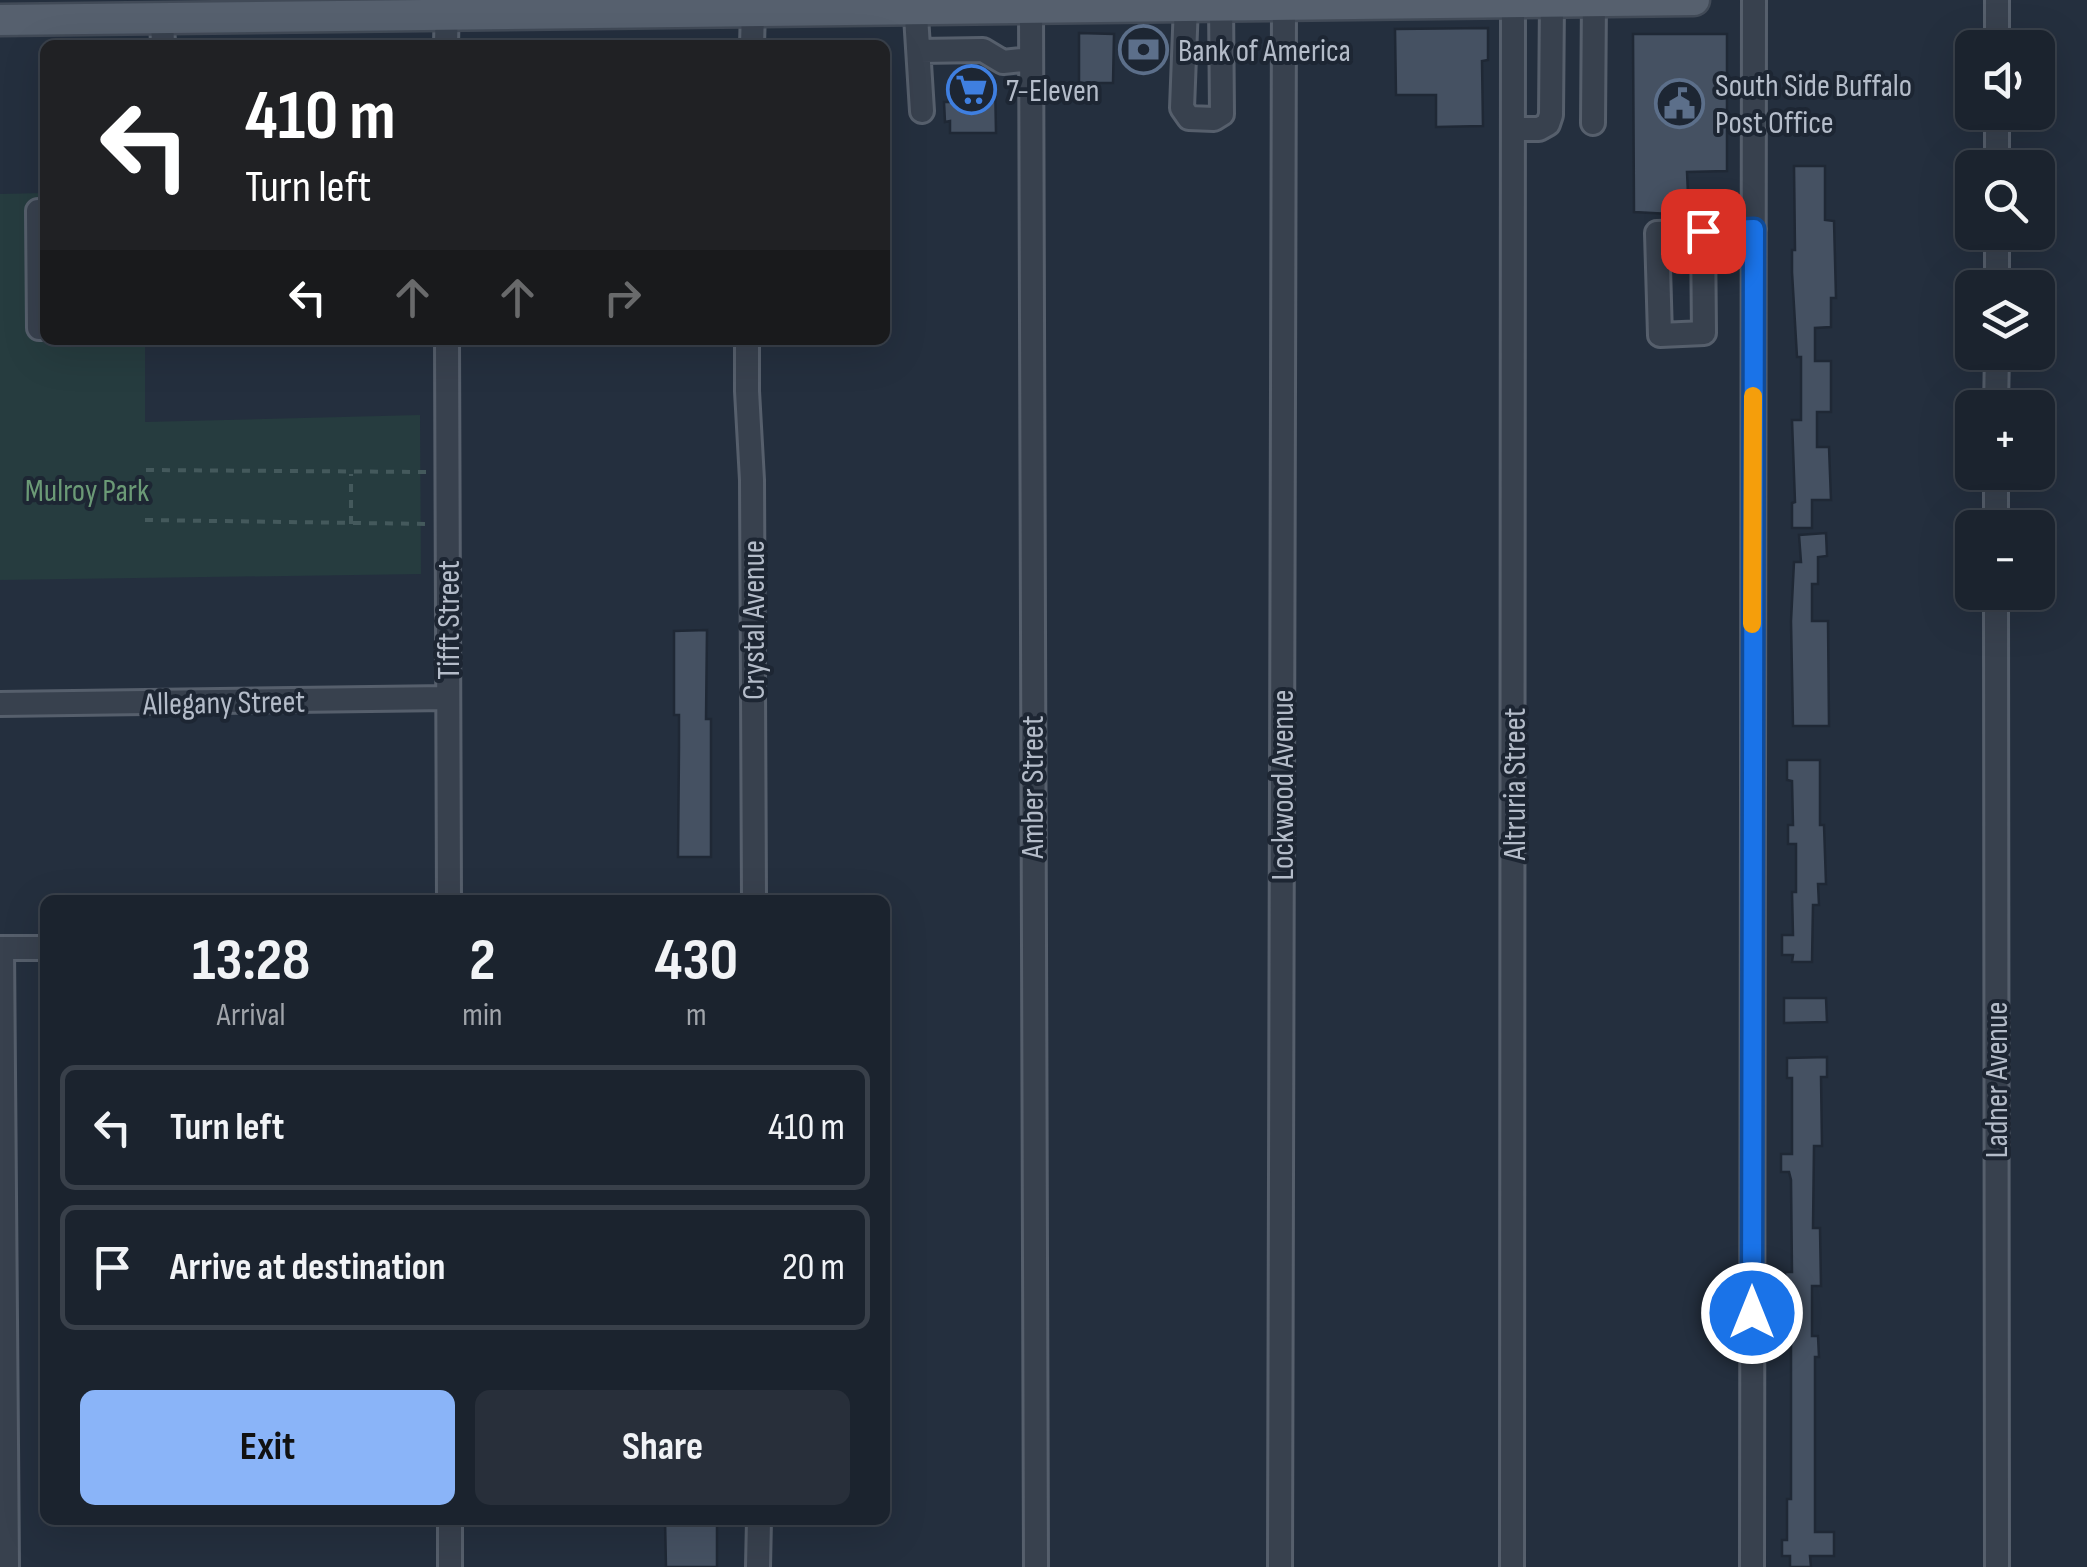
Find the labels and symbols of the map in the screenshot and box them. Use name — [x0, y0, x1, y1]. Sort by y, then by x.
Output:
bank icon: Bank of America — [1117, 24, 1169, 76]
place label: Bank of America — [1178, 32, 1351, 71]
supermarket icon: 7-Eleven — [945, 64, 997, 116]
place label: South Side Buffalo Post Office — [1715, 67, 1912, 143]
place label: 7-Eleven — [1006, 72, 1099, 111]
public building icon: South Side Buffalo Post Office — [1654, 77, 1706, 129]
pin — [1661, 189, 1746, 274]
park label: Mulroy Park — [25, 472, 149, 511]
street label: Crystal Avenue — [735, 540, 774, 700]
street label: Tifft Street — [430, 560, 469, 680]
street label: Allegany Street — [142, 683, 305, 724]
street label: Lockwood Avenue — [1264, 690, 1303, 880]
street label: Altruria Street — [1496, 708, 1535, 861]
street label: Amber Street — [1014, 716, 1053, 859]
street label: Ladner Avenue — [1978, 1002, 2017, 1158]
position arrow — [1700, 1261, 1804, 1365]

